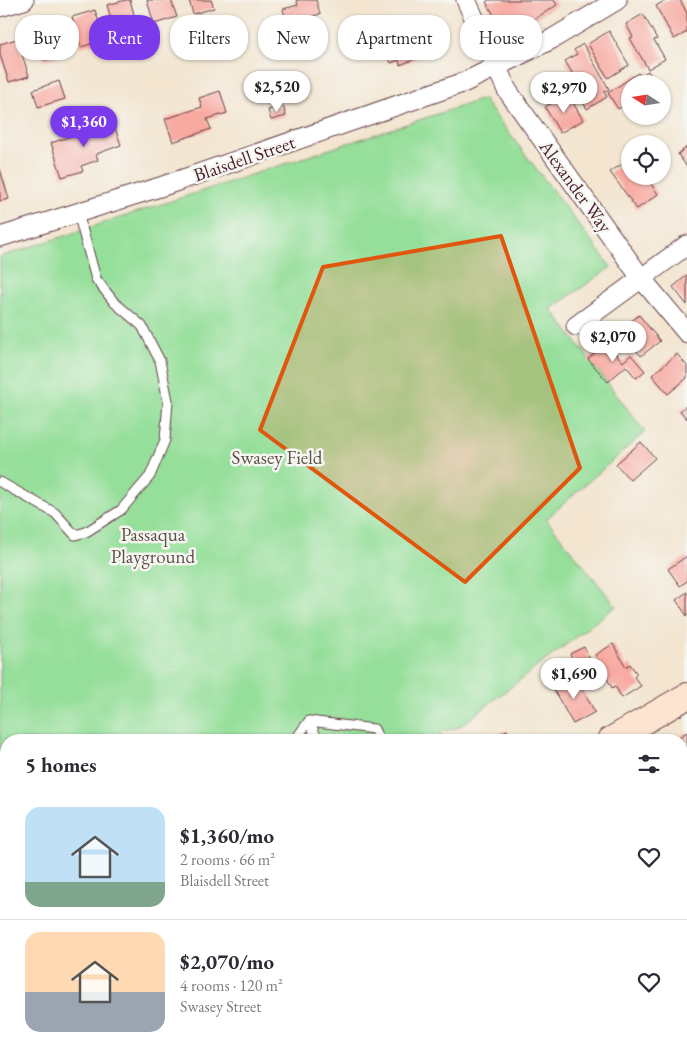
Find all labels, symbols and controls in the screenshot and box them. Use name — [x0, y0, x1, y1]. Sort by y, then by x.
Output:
chip: Buy — [15, 15, 79, 60]
chip: Rent — [89, 15, 160, 60]
chip: Filters — [170, 15, 248, 60]
chip: New — [258, 15, 328, 60]
chip: Apartment — [338, 15, 450, 60]
chip: House — [460, 15, 542, 60]
pin: $2,520 — [236, 70, 318, 113]
pin: $2,970 — [523, 72, 605, 114]
north arrow — [621, 75, 671, 125]
map controls — [621, 75, 671, 185]
text: $2,520 — [254, 76, 300, 97]
text: $2,970 — [541, 77, 587, 98]
pin: $1,360 — [43, 106, 125, 148]
text: $1,360 — [61, 111, 107, 132]
street label: Blaisdell Street — [190, 129, 298, 188]
street label: Alexander Way — [533, 134, 618, 238]
button: locate — [621, 135, 671, 185]
pin: $2,070 — [572, 320, 654, 363]
text: $2,070 — [590, 326, 636, 347]
park label: Swasey Field — [232, 445, 323, 470]
park label: Passaqua Playground — [111, 522, 196, 569]
pin: $1,690 — [533, 658, 615, 700]
text: $1,690 — [551, 663, 597, 684]
icon: filters — [635, 750, 663, 778]
text: 5 homes — [25, 751, 97, 778]
text: $1,360/mo — [180, 822, 274, 849]
icon: home — [65, 827, 125, 887]
icon: heart — [635, 843, 663, 871]
text: 2 rooms · 66 m² — [180, 849, 275, 870]
text: Blaisdell Street — [180, 870, 269, 891]
text: $2,070/mo — [180, 948, 274, 975]
icon: home — [65, 952, 125, 1012]
icon: heart — [635, 968, 663, 996]
text: 4 rooms · 120 m² — [180, 975, 283, 996]
text: Swasey Street — [180, 996, 261, 1017]

